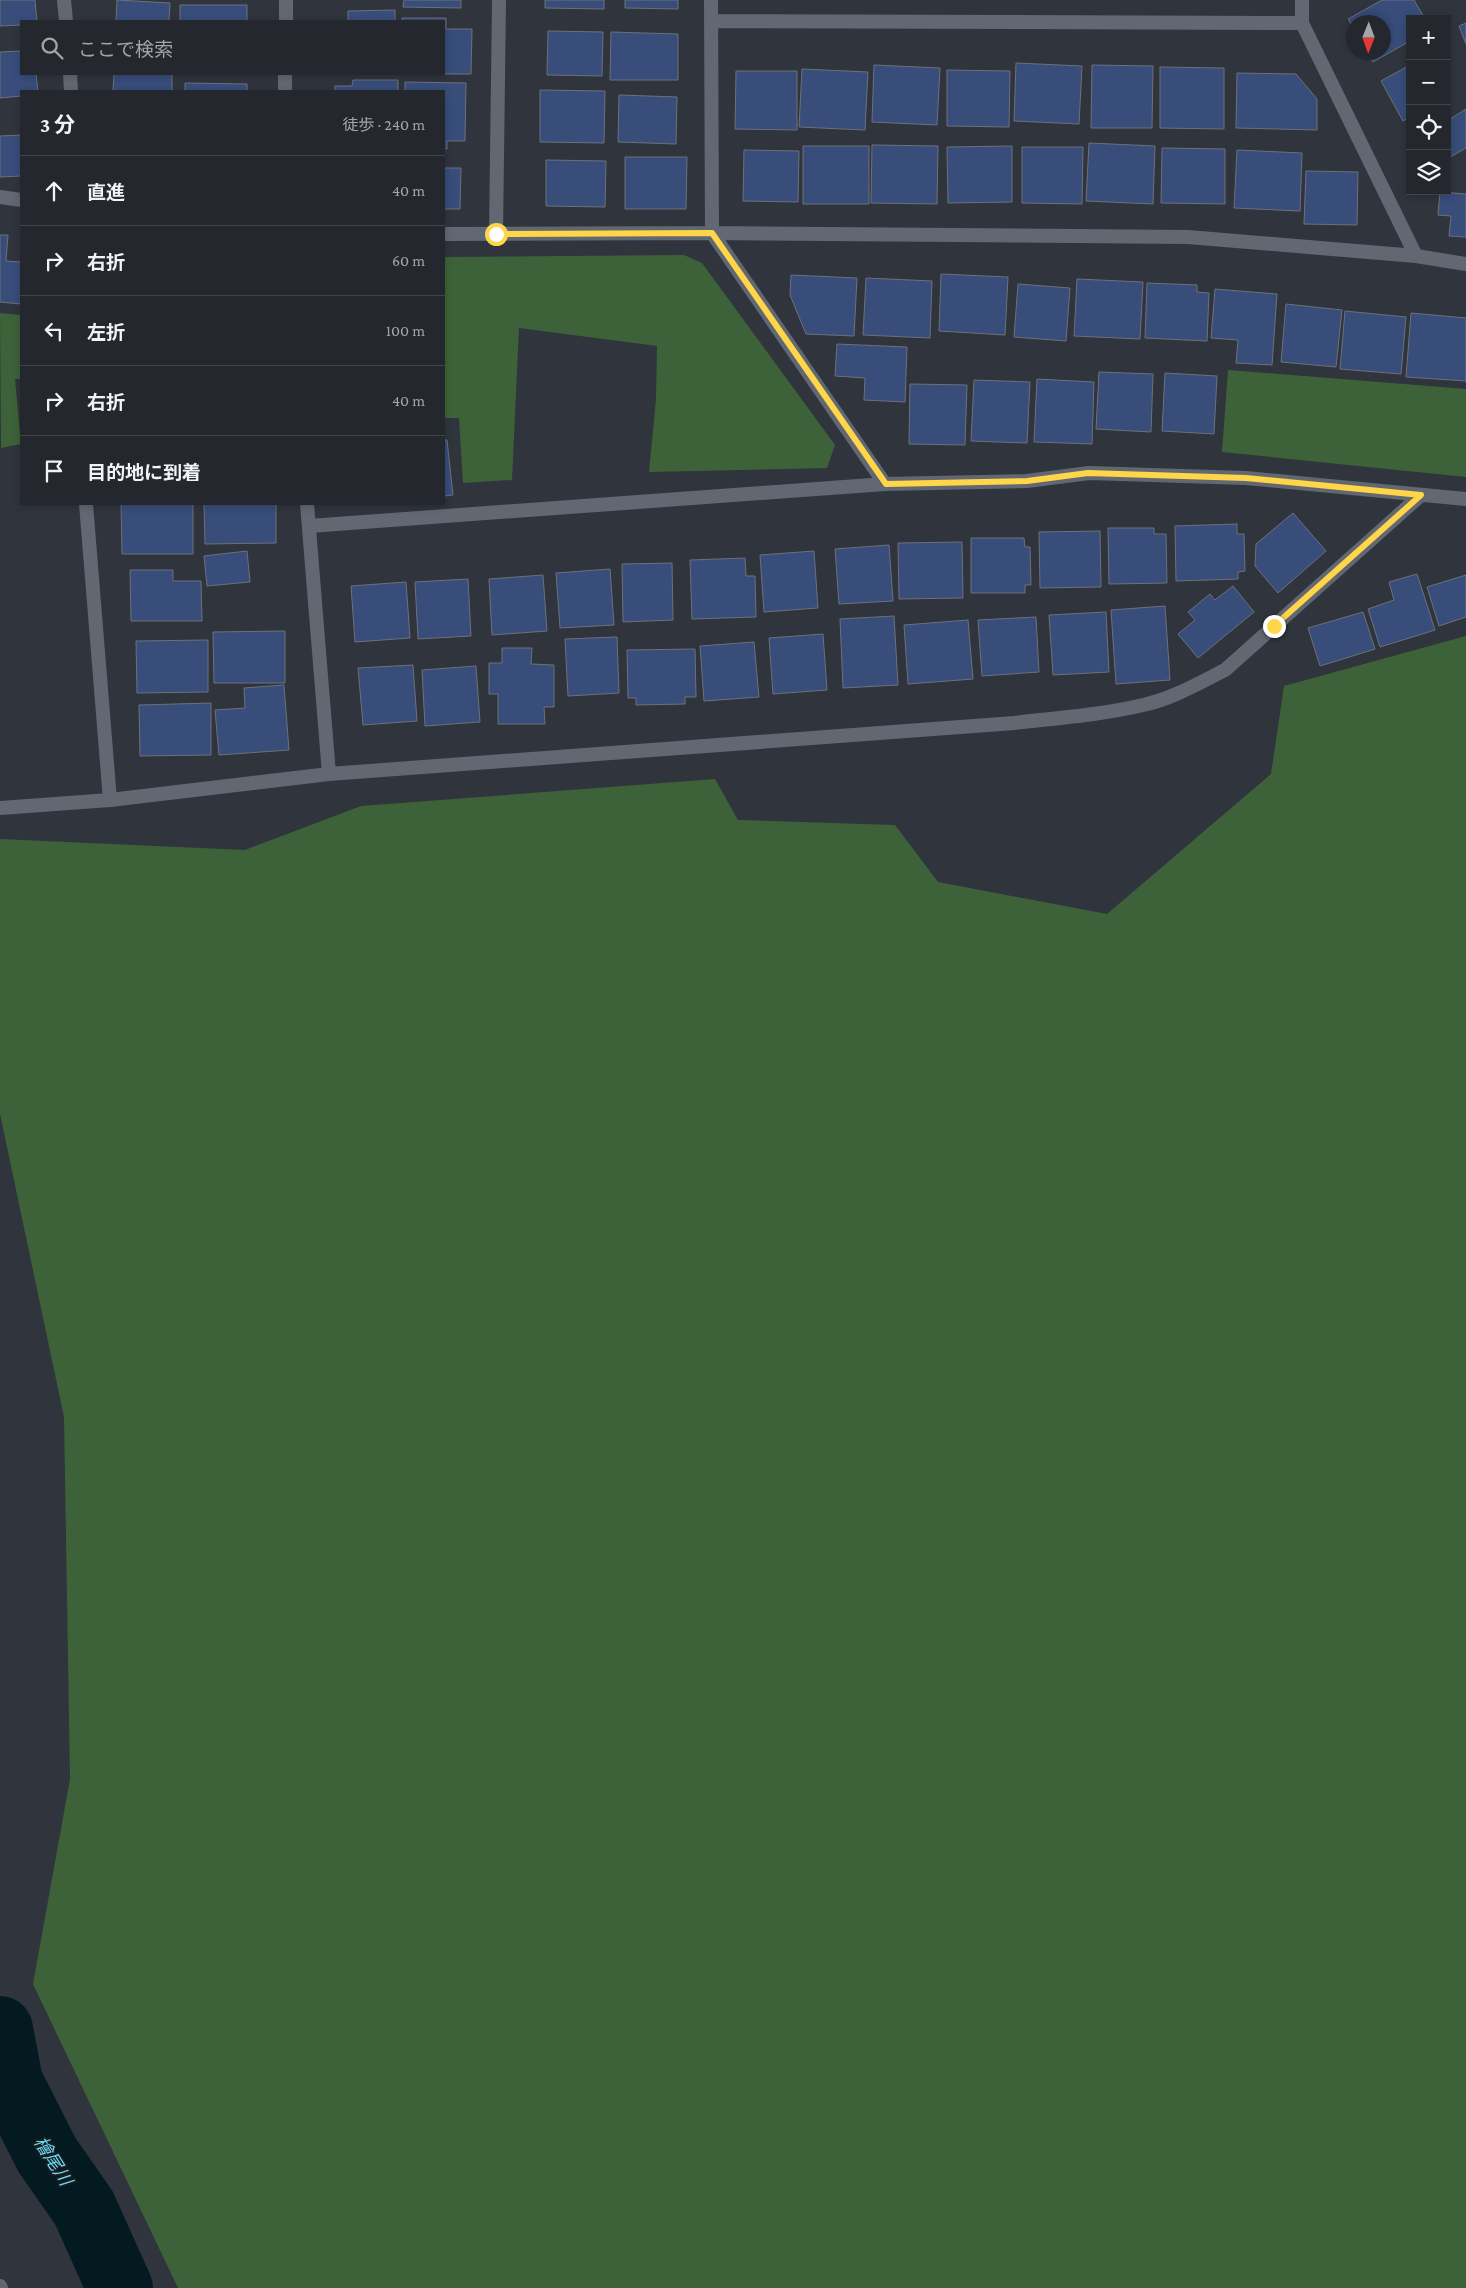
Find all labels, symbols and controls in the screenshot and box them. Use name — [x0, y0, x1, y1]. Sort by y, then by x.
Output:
north arrow — [1346, 15, 1391, 60]
map controls — [1406, 15, 1451, 195]
button: + — [1406, 15, 1451, 60]
search box — [20, 20, 445, 75]
icon: search — [38, 34, 66, 62]
text: ここで検索 — [78, 39, 173, 60]
button: − — [1406, 60, 1451, 105]
button: locate — [1406, 105, 1451, 150]
text: 3 分 — [40, 113, 75, 137]
text: 徒歩 · 240 m — [342, 116, 425, 133]
button: layers — [1406, 150, 1451, 195]
icon: ahead — [40, 177, 68, 205]
text: 直進 — [87, 182, 125, 203]
text: 40 m — [392, 182, 425, 199]
route start — [485, 223, 508, 246]
icon: right — [40, 247, 68, 275]
text: 右折 — [87, 252, 125, 273]
text: 60 m — [392, 252, 425, 269]
icon: left — [40, 317, 68, 345]
text: 左折 — [87, 322, 125, 343]
text: 100 m — [386, 322, 425, 339]
icon: right — [40, 387, 68, 415]
text: 右折 — [87, 392, 125, 413]
text: 40 m — [392, 392, 425, 409]
icon: arrive — [40, 457, 68, 485]
text: 目的地に到着 — [87, 462, 201, 483]
route end — [1263, 615, 1286, 638]
water label: 檜尾川 — [30, 2133, 77, 2191]

